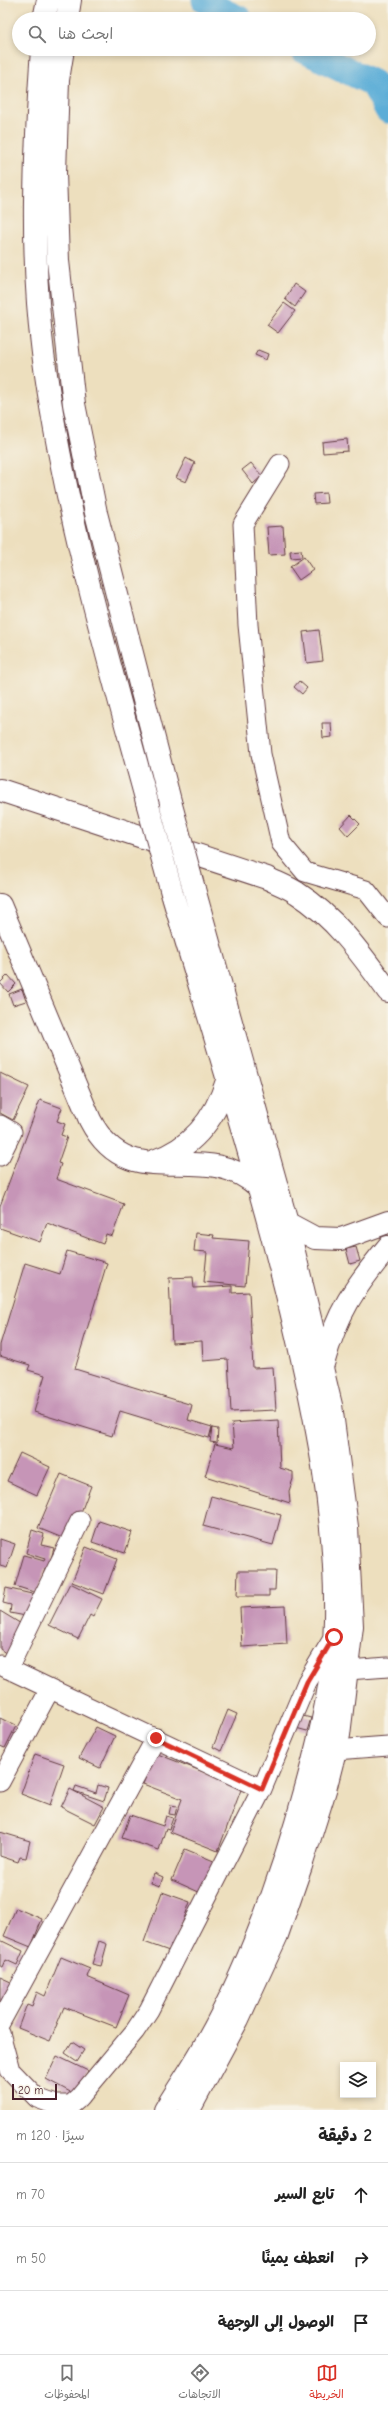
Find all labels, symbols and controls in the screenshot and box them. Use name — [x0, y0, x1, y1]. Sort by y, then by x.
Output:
search box — [12, 12, 376, 56]
icon: search — [26, 23, 48, 45]
text: ابحث هنا — [58, 25, 113, 43]
route start — [325, 1628, 343, 1646]
route end — [147, 1729, 165, 1747]
map controls — [340, 2062, 376, 2098]
button: layers — [340, 2062, 376, 2098]
scale bar — [12, 2082, 57, 2101]
text: 20 m — [18, 2084, 43, 2097]
text: 2 دقيقة — [318, 2126, 372, 2145]
text: سيرًا · 120 m — [16, 2128, 85, 2143]
icon: ahead — [350, 2184, 372, 2206]
text: تابع السير — [275, 2185, 334, 2203]
text: 70 m — [16, 2187, 45, 2202]
icon: right — [350, 2248, 372, 2270]
text: انعطف يمينًا — [262, 2249, 334, 2267]
text: 50 m — [16, 2251, 46, 2266]
icon: arrive — [350, 2312, 372, 2334]
text: الوصول إلى الوجهة — [218, 2313, 334, 2331]
tab: المحفوظات — [44, 2362, 90, 2404]
tab: الاتجاهات — [178, 2362, 221, 2404]
tab: الخريطة — [309, 2362, 344, 2404]

